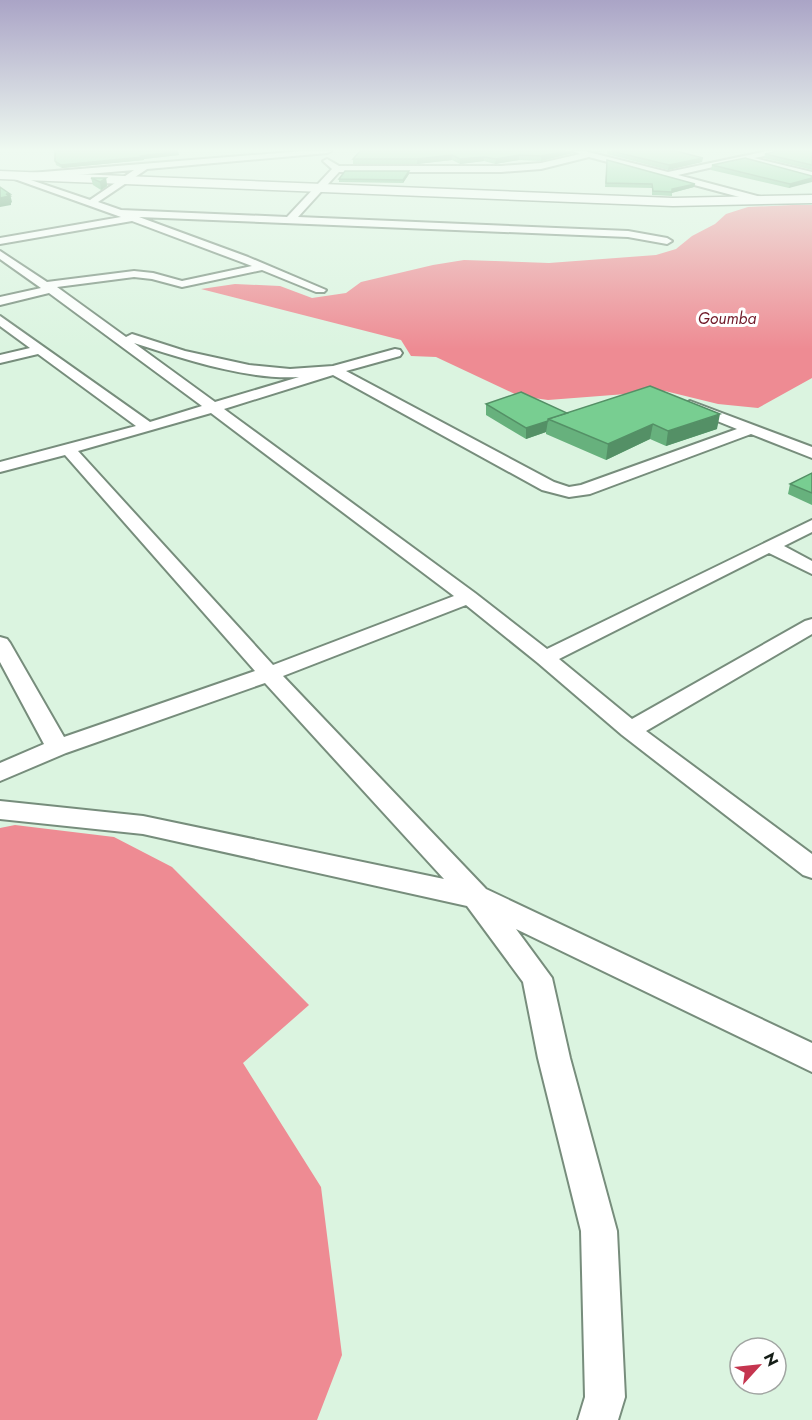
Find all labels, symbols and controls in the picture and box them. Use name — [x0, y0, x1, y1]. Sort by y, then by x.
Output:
water label: Goumba — [698, 307, 756, 330]
north arrow — [728, 1336, 788, 1396]
text: N — [758, 1349, 784, 1370]

